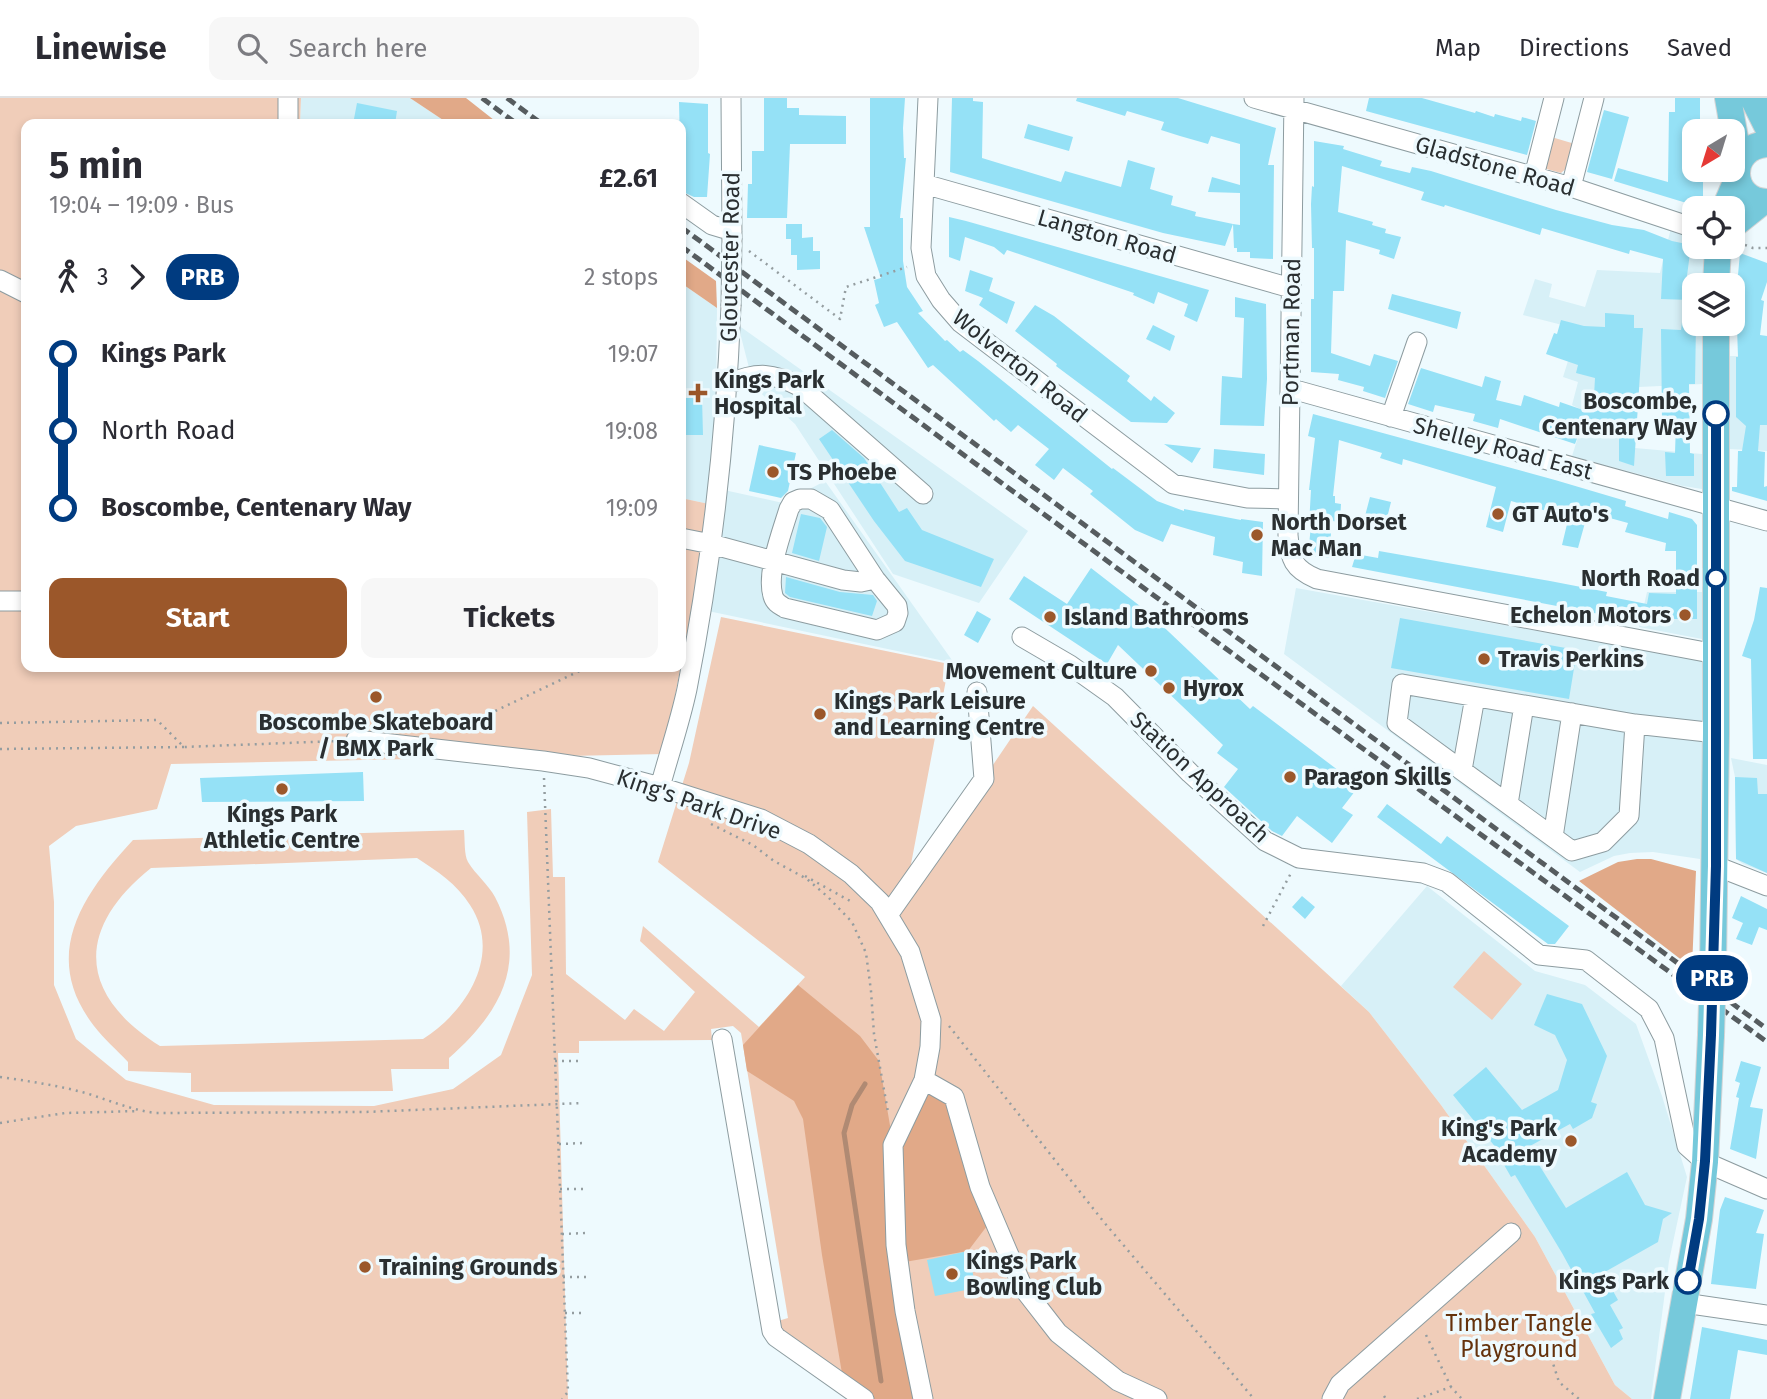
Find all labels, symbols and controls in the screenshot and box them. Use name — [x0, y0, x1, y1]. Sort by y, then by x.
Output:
search box — [209, 17, 699, 80]
text: Linewise — [35, 28, 167, 68]
icon: search — [233, 29, 271, 67]
text: Search here — [289, 33, 428, 64]
text: Map — [1435, 34, 1481, 62]
text: Directions — [1519, 34, 1629, 62]
text: Saved — [1667, 34, 1732, 62]
north arrow — [1682, 119, 1745, 182]
map controls — [1682, 119, 1745, 336]
street label: Gladstone Road — [1412, 130, 1578, 202]
text: 5 min — [49, 142, 143, 188]
text: £2.61 — [599, 163, 658, 194]
street label: Gloucester Road — [715, 172, 745, 342]
text: 19:04 – 19:09 · Bus — [49, 191, 234, 219]
button: locate — [1682, 196, 1745, 259]
street label: Langton Road — [1034, 203, 1180, 269]
icon: walk — [49, 258, 87, 296]
icon: forward — [118, 258, 156, 296]
street label: Portman Road — [1276, 258, 1306, 406]
text: 3 — [97, 263, 108, 291]
text: PRB — [180, 263, 225, 291]
text: 2 stops — [584, 263, 658, 291]
button: layers — [1682, 273, 1745, 336]
street label: Wolverton Road — [947, 303, 1093, 429]
text: Kings Park — [101, 338, 226, 369]
text: 19:07 — [608, 340, 658, 368]
place label: Kings Park Hospital — [714, 366, 825, 420]
marker: Kings Park Hospital — [688, 383, 708, 403]
place label: Boscombe, Centenary Way — [1542, 387, 1698, 441]
marker: Boscombe, Centenary Way — [1703, 401, 1729, 427]
street label: Shelley Road East — [1410, 411, 1596, 486]
text: North Road — [101, 415, 235, 446]
text: 19:08 — [605, 417, 658, 445]
place label: TS Phoebe — [787, 458, 897, 486]
marker: TS Phoebe — [765, 464, 781, 480]
text: Boscombe, Centenary Way — [101, 492, 411, 523]
text: 19:09 — [606, 494, 658, 522]
place label: GT Auto's — [1512, 500, 1609, 528]
marker: GT Auto's — [1490, 506, 1506, 522]
place label: North Dorset Mac Man — [1271, 508, 1408, 562]
marker: North Dorset Mac Man — [1249, 527, 1265, 543]
place label: North Road — [1581, 564, 1700, 592]
marker: North Road — [1706, 568, 1726, 588]
button: Start — [49, 578, 347, 658]
button: Tickets — [361, 578, 658, 658]
place label: Echelon Motors — [1510, 601, 1671, 629]
place label: Island Bathrooms — [1064, 603, 1249, 631]
marker: Echelon Motors — [1677, 607, 1693, 623]
marker: Island Bathrooms — [1042, 609, 1058, 625]
place label: Travis Perkins — [1498, 645, 1644, 673]
marker: Travis Perkins — [1476, 651, 1492, 667]
place label: Movement Culture — [946, 657, 1137, 685]
marker: Movement Culture — [1143, 663, 1159, 679]
place label: Hyrox — [1183, 674, 1244, 702]
marker: Hyrox — [1161, 680, 1177, 696]
place label: Kings Park Leisure and Learning Centre — [834, 687, 1045, 741]
marker: Boscombe Skateboard / BMX Park — [368, 689, 384, 705]
street label: Station Approach — [1125, 705, 1275, 849]
marker: Kings Park Leisure and Learning Centre — [812, 706, 828, 722]
place label: Boscombe Skateboard / BMX Park — [258, 708, 494, 762]
street label: King's Park Drive — [613, 763, 785, 845]
place label: Paragon Skills — [1304, 763, 1451, 791]
marker: Paragon Skills — [1282, 769, 1298, 785]
marker: Kings Park Athletic Centre — [274, 781, 290, 797]
place label: Kings Park Athletic Centre — [203, 800, 360, 854]
line badge: PRB — [1672, 955, 1752, 1001]
text: PRB — [1690, 964, 1734, 992]
place label: King's Park Academy — [1441, 1114, 1558, 1168]
marker: King's Park Academy — [1563, 1133, 1579, 1149]
place label: Kings Park Bowling Club — [966, 1247, 1102, 1301]
place label: Training Grounds — [379, 1253, 558, 1281]
marker: Training Grounds — [357, 1259, 373, 1275]
marker: Kings Park Bowling Club — [944, 1266, 960, 1282]
place label: Kings Park — [1559, 1267, 1669, 1295]
marker: Kings Park — [1675, 1268, 1701, 1294]
park label: Timber Tangle Playground — [1445, 1309, 1593, 1363]

